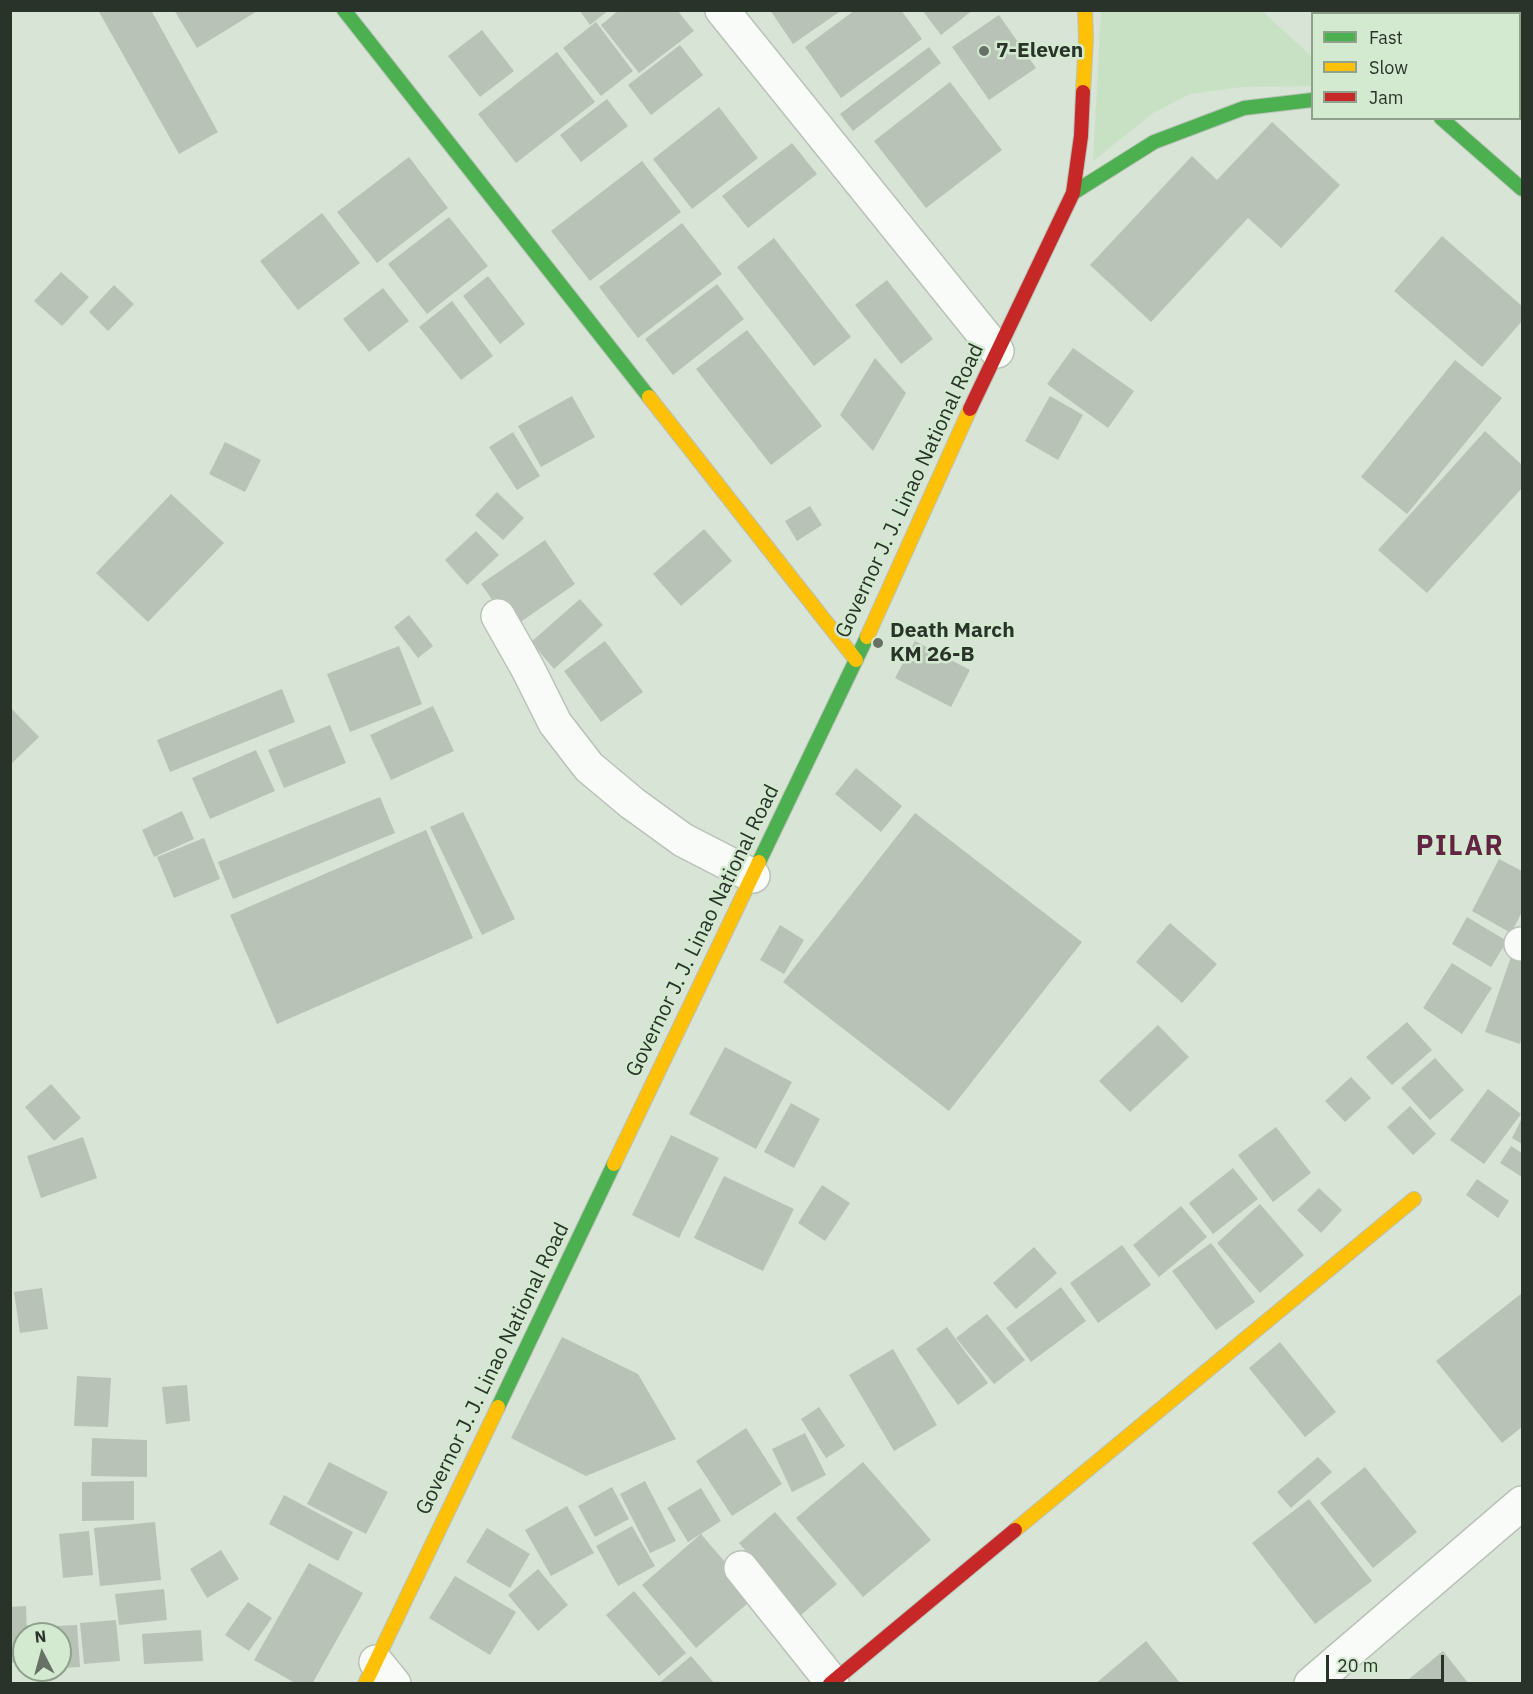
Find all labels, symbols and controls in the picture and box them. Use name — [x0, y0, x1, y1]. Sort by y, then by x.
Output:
legend — [1311, 12, 1521, 120]
text: Fast — [1369, 26, 1403, 49]
place label: 7-Eleven — [996, 38, 1083, 64]
marker: 7-Eleven — [977, 44, 991, 58]
text: Slow — [1369, 56, 1408, 79]
text: Jam — [1369, 86, 1404, 109]
street label: Governor J. J. Linao National Road — [831, 340, 989, 642]
place label: Death March KM 26-B — [890, 618, 1015, 668]
marker: Death March KM 26-B — [871, 636, 885, 650]
street label: Governor J. J. Linao National Road — [621, 781, 785, 1081]
district label: PILAR — [1416, 831, 1504, 863]
street label: Governor J. J. Linao National Road — [411, 1219, 575, 1519]
north arrow — [12, 1622, 72, 1682]
text: N — [34, 1626, 47, 1647]
scale bar — [1329, 1643, 1448, 1681]
text: 20 m — [1337, 1654, 1379, 1677]

